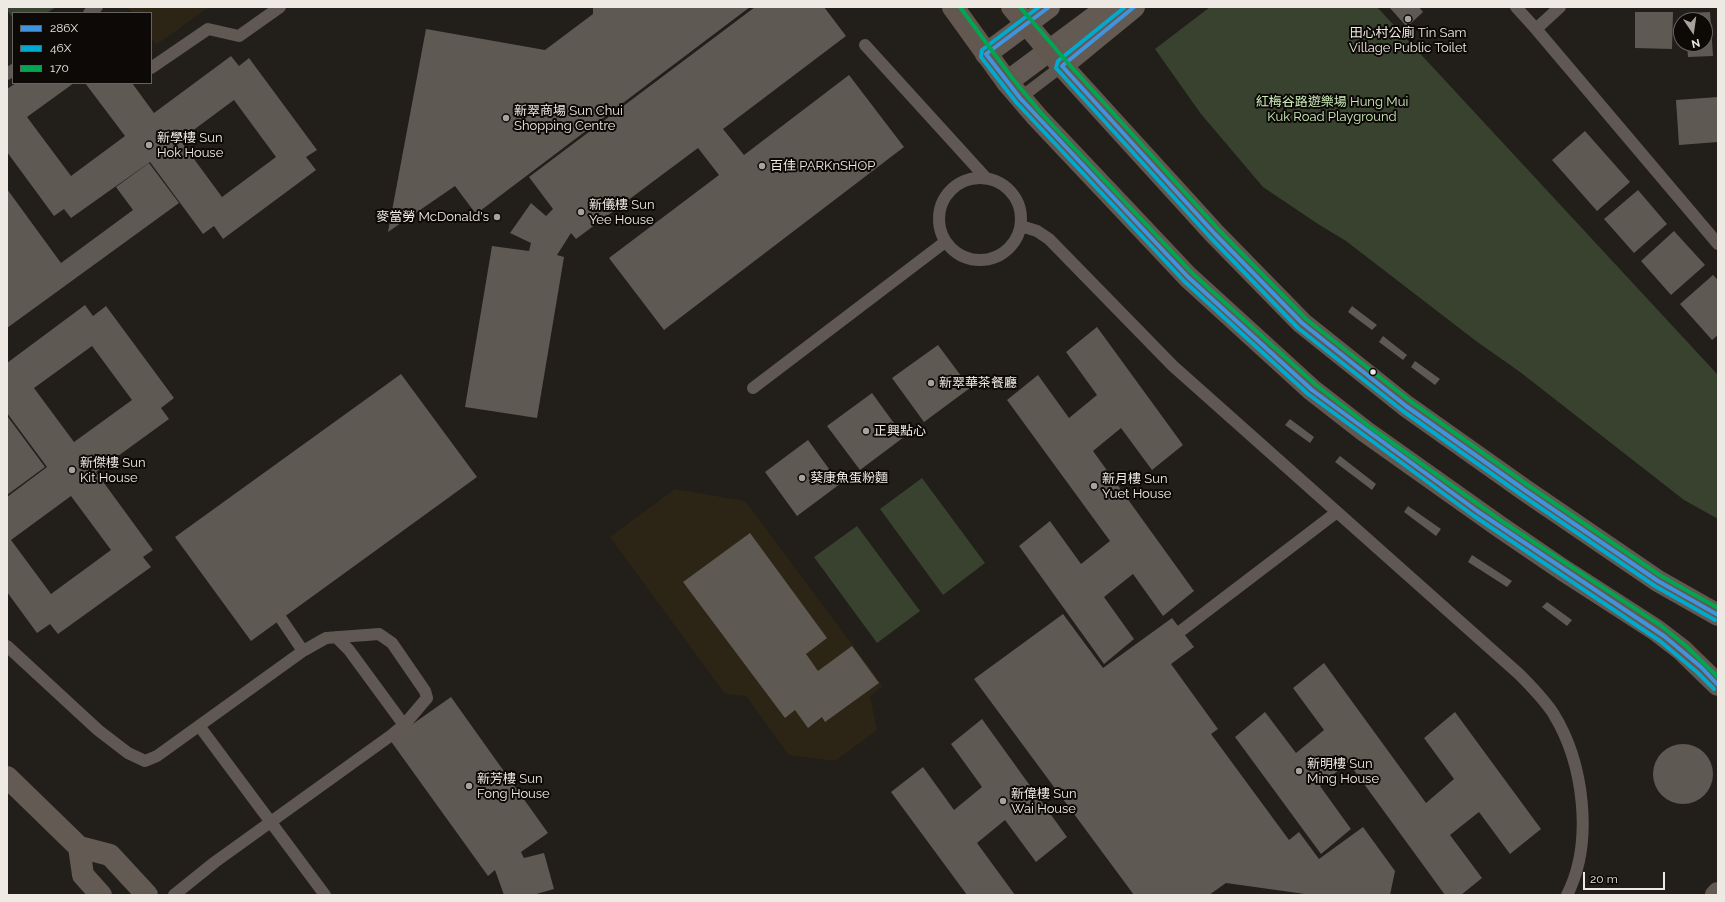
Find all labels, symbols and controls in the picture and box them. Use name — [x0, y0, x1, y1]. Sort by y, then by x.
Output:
legend — [12, 12, 152, 84]
north arrow — [1673, 12, 1713, 52]
marker: 田心村公廁 Tin Sam Village Public Toilet — [1403, 14, 1413, 24]
text: 286X — [50, 21, 78, 35]
place label: 田心村公廁 Tin Sam Village Public Toilet — [1349, 25, 1467, 56]
text: N — [1690, 36, 1701, 50]
text: 46X — [50, 41, 71, 55]
text: 170 — [50, 61, 69, 75]
park label: 紅梅谷路遊樂場 Hung Mui Kuk Road Playground — [1256, 94, 1408, 125]
place label: 新翠商場 Sun Chui Shopping Centre — [514, 103, 623, 134]
marker: 新翠商場 Sun Chui Shopping Centre — [501, 113, 511, 123]
place label: 新學樓 Sun Hok House — [157, 130, 223, 161]
marker: 新學樓 Sun Hok House — [144, 140, 154, 150]
place label: 百佳 PARKnSHOP — [770, 158, 875, 174]
marker: 百佳 PARKnSHOP — [757, 161, 767, 171]
place label: 新儀樓 Sun Yee House — [589, 197, 655, 228]
marker: 新儀樓 Sun Yee House — [576, 207, 586, 217]
place label: 麥當勞 McDonald's — [376, 209, 489, 225]
marker: 麥當勞 McDonald's — [492, 212, 502, 222]
unlabelled marker — [1368, 367, 1378, 377]
place label: 新翠華茶餐廳 — [939, 375, 1017, 391]
marker: 新翠華茶餐廳 — [926, 378, 936, 388]
place label: 正興點心 — [874, 423, 926, 439]
marker: 正興點心 — [861, 426, 871, 436]
place label: 新傑樓 Sun Kit House — [80, 455, 146, 486]
marker: 新傑樓 Sun Kit House — [67, 465, 77, 475]
place label: 葵康魚蛋粉麵 — [810, 470, 888, 486]
place label: 新月樓 Sun Yuet House — [1102, 471, 1171, 502]
marker: 葵康魚蛋粉麵 — [797, 473, 807, 483]
marker: 新月樓 Sun Yuet House — [1089, 481, 1099, 491]
place label: 新明樓 Sun Ming House — [1307, 756, 1379, 787]
marker: 新明樓 Sun Ming House — [1294, 766, 1304, 776]
place label: 新芳樓 Sun Fong House — [477, 771, 550, 802]
marker: 新芳樓 Sun Fong House — [464, 781, 474, 791]
place label: 新偉樓 Sun Wai House — [1011, 786, 1077, 817]
marker: 新偉樓 Sun Wai House — [998, 796, 1008, 806]
scale bar — [1585, 864, 1667, 890]
text: 20 m — [1590, 872, 1618, 886]

